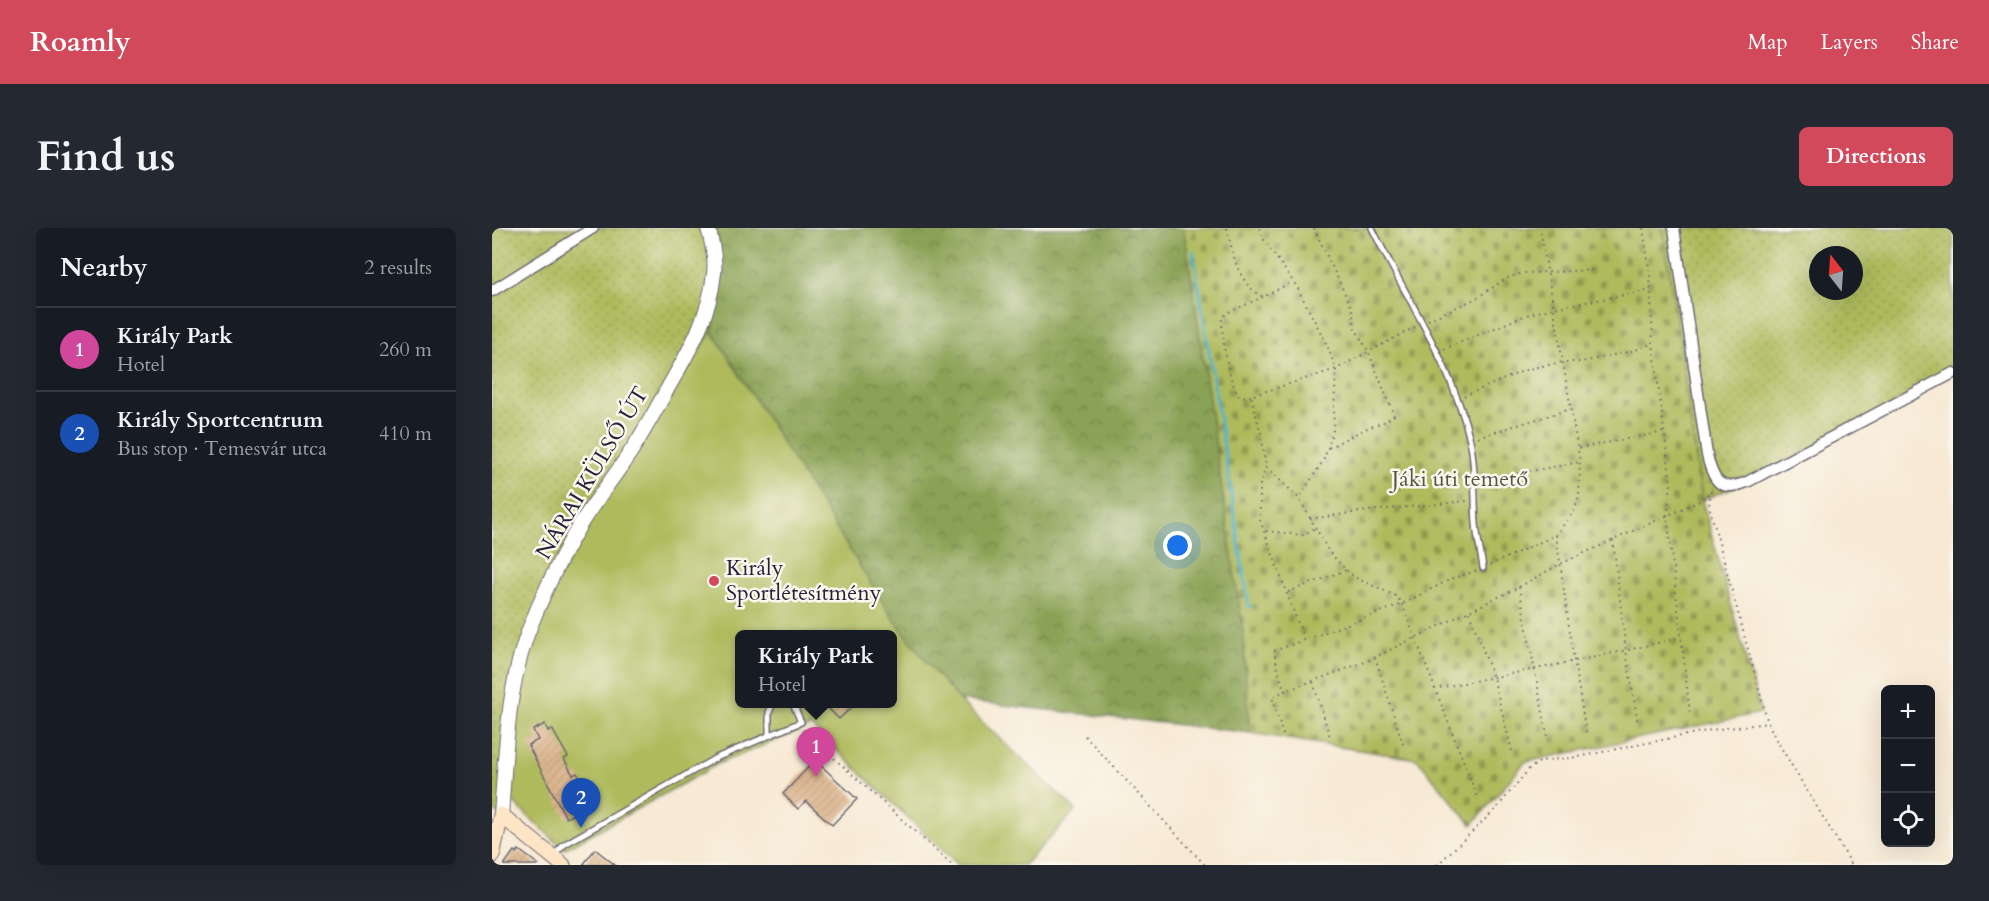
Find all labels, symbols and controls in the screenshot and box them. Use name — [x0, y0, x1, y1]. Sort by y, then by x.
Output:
text: Roamly — [30, 23, 131, 61]
text: Map — [1748, 28, 1788, 57]
text: Layers — [1821, 28, 1878, 57]
text: Share — [1911, 28, 1959, 57]
button: Directions — [1799, 127, 1953, 186]
text: Find us — [36, 128, 176, 185]
north arrow — [1809, 246, 1863, 300]
text: Nearby — [60, 250, 148, 285]
text: 2 results — [364, 254, 432, 281]
text: Király Park — [117, 321, 233, 351]
text: 1 — [74, 336, 85, 363]
text: 260 m — [379, 336, 432, 363]
text: Hotel — [117, 351, 165, 378]
street label: NÁRAI KÜLSŐ ÚT — [529, 381, 655, 565]
text: Király Sportcentrum — [117, 405, 323, 435]
text: 2 — [74, 420, 85, 447]
text: 410 m — [379, 420, 432, 447]
text: Bus stop · Temesvár utca — [117, 435, 327, 462]
park label: Jáki úti temető — [1389, 464, 1528, 494]
your location — [1163, 531, 1192, 560]
place label: Király Sportlétesítmény — [726, 553, 882, 608]
marker: Király Sportlétesítmény — [707, 574, 721, 588]
popup — [735, 630, 897, 708]
text: Király Park — [758, 641, 874, 671]
text: Hotel — [758, 671, 806, 698]
map controls — [1881, 685, 1935, 847]
button: + — [1881, 685, 1935, 739]
pin: 1 — [796, 728, 836, 777]
button: − — [1881, 739, 1935, 793]
pin: 2 — [562, 778, 601, 828]
button: locate — [1881, 793, 1935, 847]

